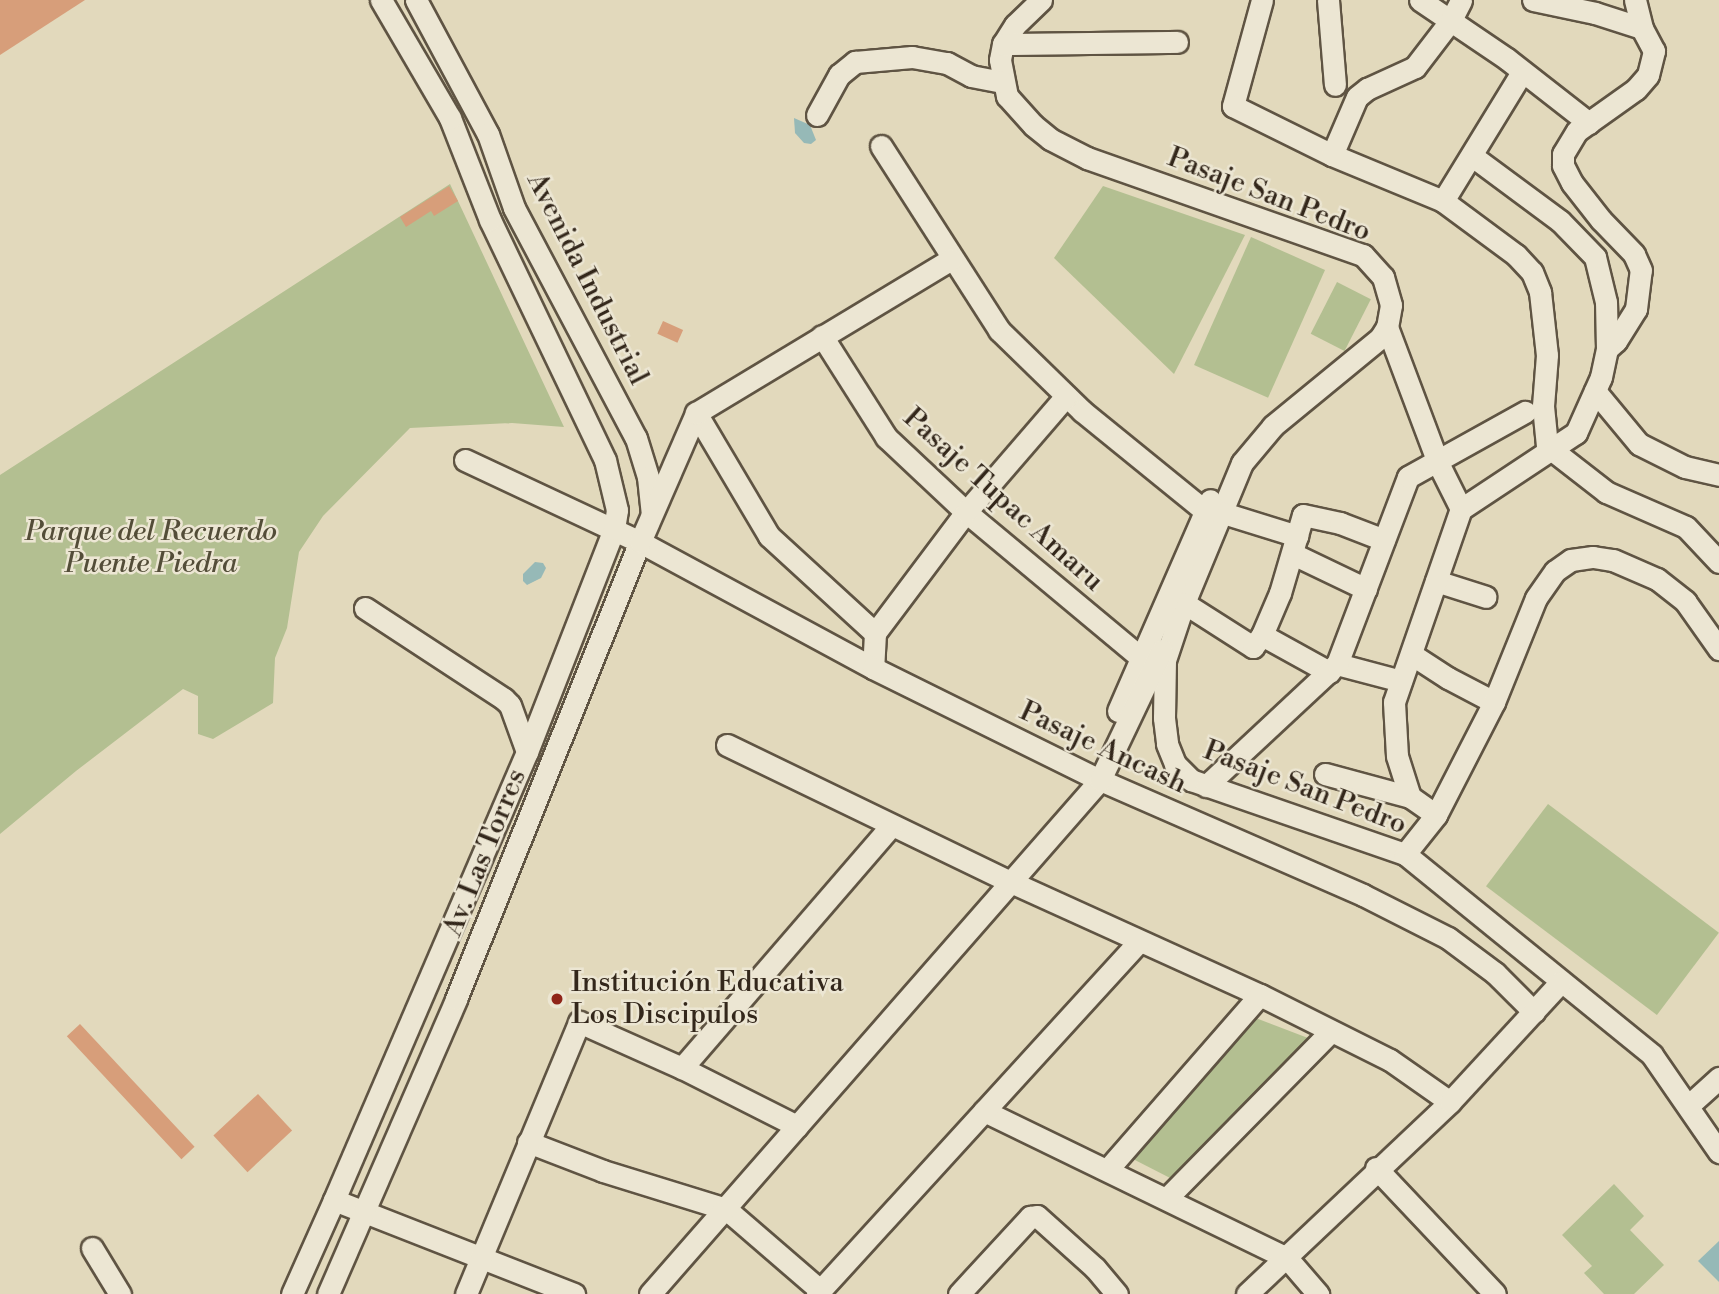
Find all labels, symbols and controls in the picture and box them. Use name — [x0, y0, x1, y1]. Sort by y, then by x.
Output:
street label: Pasaje San Pedro — [1163, 141, 1375, 249]
street label: Avenida Industrial — [519, 167, 655, 391]
street label: Pasaje Tupac Amaru — [896, 401, 1110, 599]
park label: Parque del Recuerdo Puente Piedra — [25, 515, 277, 581]
street label: Pasaje Ancash — [1014, 695, 1192, 801]
street label: Pasaje San Pedro — [1199, 734, 1411, 842]
street label: Av. Las Torres — [436, 764, 534, 942]
place label: Institución Educativa Los Discipulos — [571, 966, 844, 1032]
marker: Institución Educativa Los Discipulos — [549, 991, 565, 1007]

